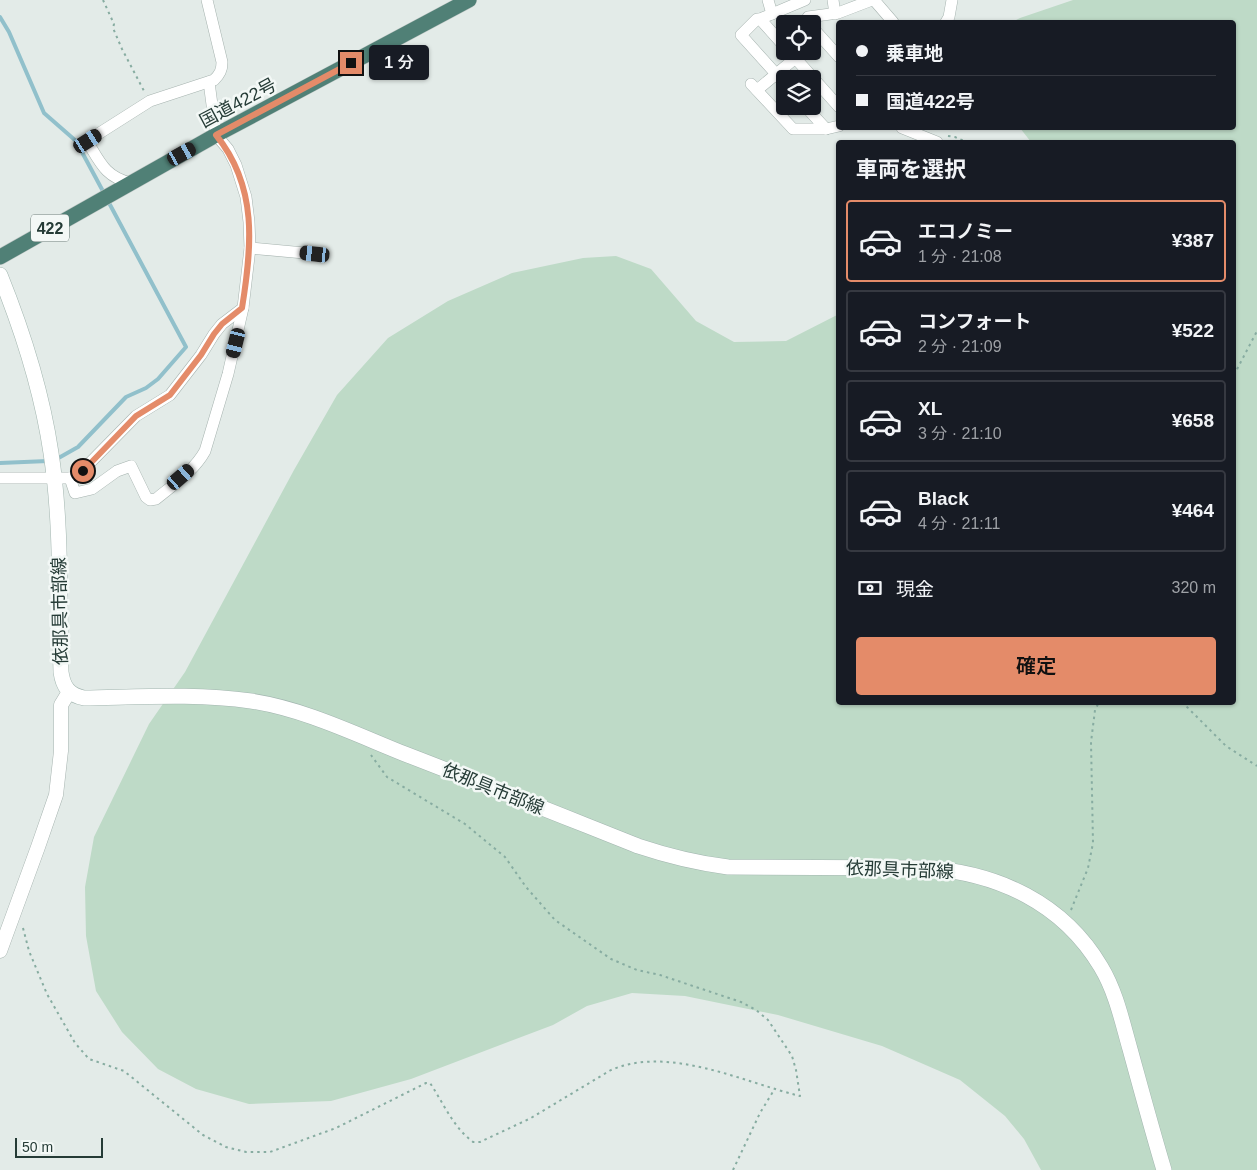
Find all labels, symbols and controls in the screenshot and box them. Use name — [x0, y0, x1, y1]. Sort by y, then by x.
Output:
map controls — [776, 15, 821, 115]
button: locate — [776, 15, 821, 60]
text: 乗車地 — [886, 43, 943, 64]
callout: 1 分 — [368, 46, 428, 80]
route end — [340, 52, 362, 74]
text: 1 分 — [384, 54, 414, 71]
button: layers — [776, 70, 821, 115]
street label: 国道422号 — [196, 74, 280, 132]
text: 国道422号 — [886, 91, 975, 112]
car — [71, 127, 104, 155]
car — [165, 140, 198, 168]
text: 車両を選択 — [856, 157, 966, 182]
road number: 422 — [31, 214, 69, 242]
icon: car — [858, 219, 903, 264]
text: エコノミー — [918, 221, 1013, 242]
text: ¥387 — [1172, 230, 1214, 251]
car — [299, 245, 330, 263]
text: 1 分 · 21:08 — [918, 248, 1002, 265]
icon: car — [858, 309, 903, 354]
text: コンフォート — [918, 311, 1031, 332]
text: ¥522 — [1172, 320, 1214, 341]
car — [225, 327, 246, 359]
text: 2 分 · 21:09 — [918, 338, 1002, 355]
text: XL — [918, 398, 942, 419]
icon: car — [858, 399, 903, 444]
text: ¥658 — [1172, 410, 1214, 431]
text: 3 分 · 21:10 — [918, 425, 1002, 442]
route start — [72, 460, 94, 482]
car — [164, 461, 197, 493]
text: Black — [918, 488, 969, 509]
icon: car — [858, 489, 903, 534]
text: ¥464 — [1172, 500, 1214, 521]
text: 4 分 · 21:11 — [918, 515, 1000, 532]
street label: 依那具市部線 — [49, 557, 71, 665]
icon: cash — [856, 574, 884, 602]
text: 現金 — [896, 579, 934, 600]
text: 320 m — [1172, 579, 1216, 596]
button: 確定 — [856, 637, 1216, 695]
street label: 依那具市部線 — [439, 759, 547, 819]
street label: 依那具市部線 — [846, 858, 954, 882]
scale bar — [15, 1135, 102, 1158]
text: 50 m — [22, 1139, 53, 1155]

